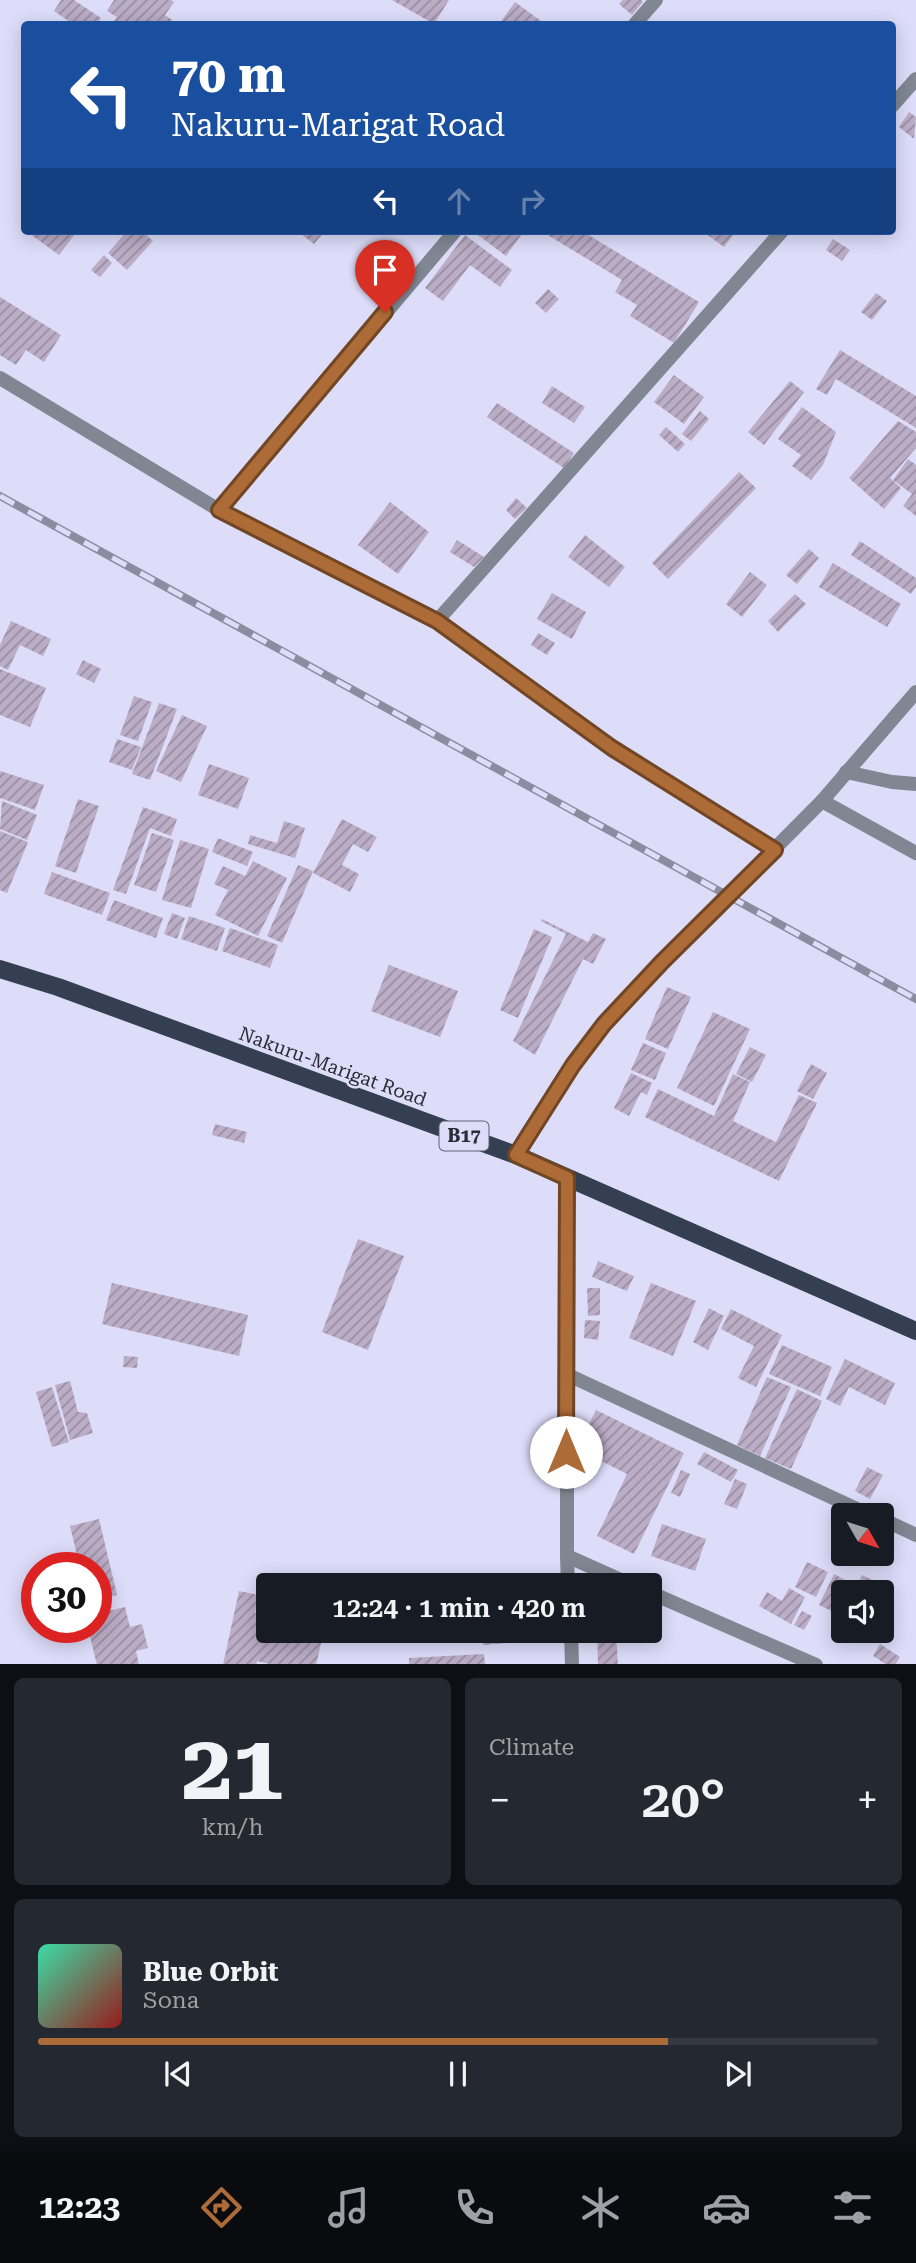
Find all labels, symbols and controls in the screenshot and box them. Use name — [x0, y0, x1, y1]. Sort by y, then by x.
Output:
text: 70 m — [171, 47, 286, 104]
icon: left — [56, 49, 147, 140]
text: Nakuru-Marigat Road — [171, 106, 505, 144]
icon: left — [367, 182, 405, 220]
icon: ahead — [440, 182, 478, 220]
icon: right — [513, 182, 551, 220]
pin — [355, 240, 415, 312]
icon: arrive — [366, 251, 404, 289]
street label: Nakuru-Marigat Road — [236, 1022, 430, 1111]
road number: B17 — [440, 1121, 489, 1150]
position arrow — [529, 1415, 603, 1489]
north arrow — [831, 1503, 894, 1566]
map controls — [831, 1503, 894, 1643]
speed limit sign: 30 — [21, 1552, 112, 1643]
button: sound — [831, 1580, 894, 1643]
text: 12:24 · 1 min · 420 m — [332, 1593, 586, 1623]
text: 21 — [182, 1715, 283, 1821]
text: Climate — [489, 1734, 574, 1761]
text: 20° — [642, 1769, 725, 1830]
text: − — [489, 1778, 510, 1822]
text: + — [857, 1778, 878, 1822]
text: km/h — [202, 1814, 263, 1841]
text: Blue Orbit — [143, 1957, 279, 1987]
text: Sona — [143, 1987, 199, 2014]
icon: previous — [159, 2055, 197, 2093]
icon: pause — [439, 2055, 477, 2093]
icon: next — [719, 2055, 757, 2093]
icon: directions — [197, 2183, 246, 2232]
icon: music — [324, 2183, 373, 2232]
icon: phone — [450, 2183, 499, 2232]
icon: climate — [576, 2183, 625, 2232]
icon: car — [702, 2183, 751, 2232]
icon: filters — [828, 2183, 877, 2232]
text: 12:23 — [39, 2188, 120, 2226]

